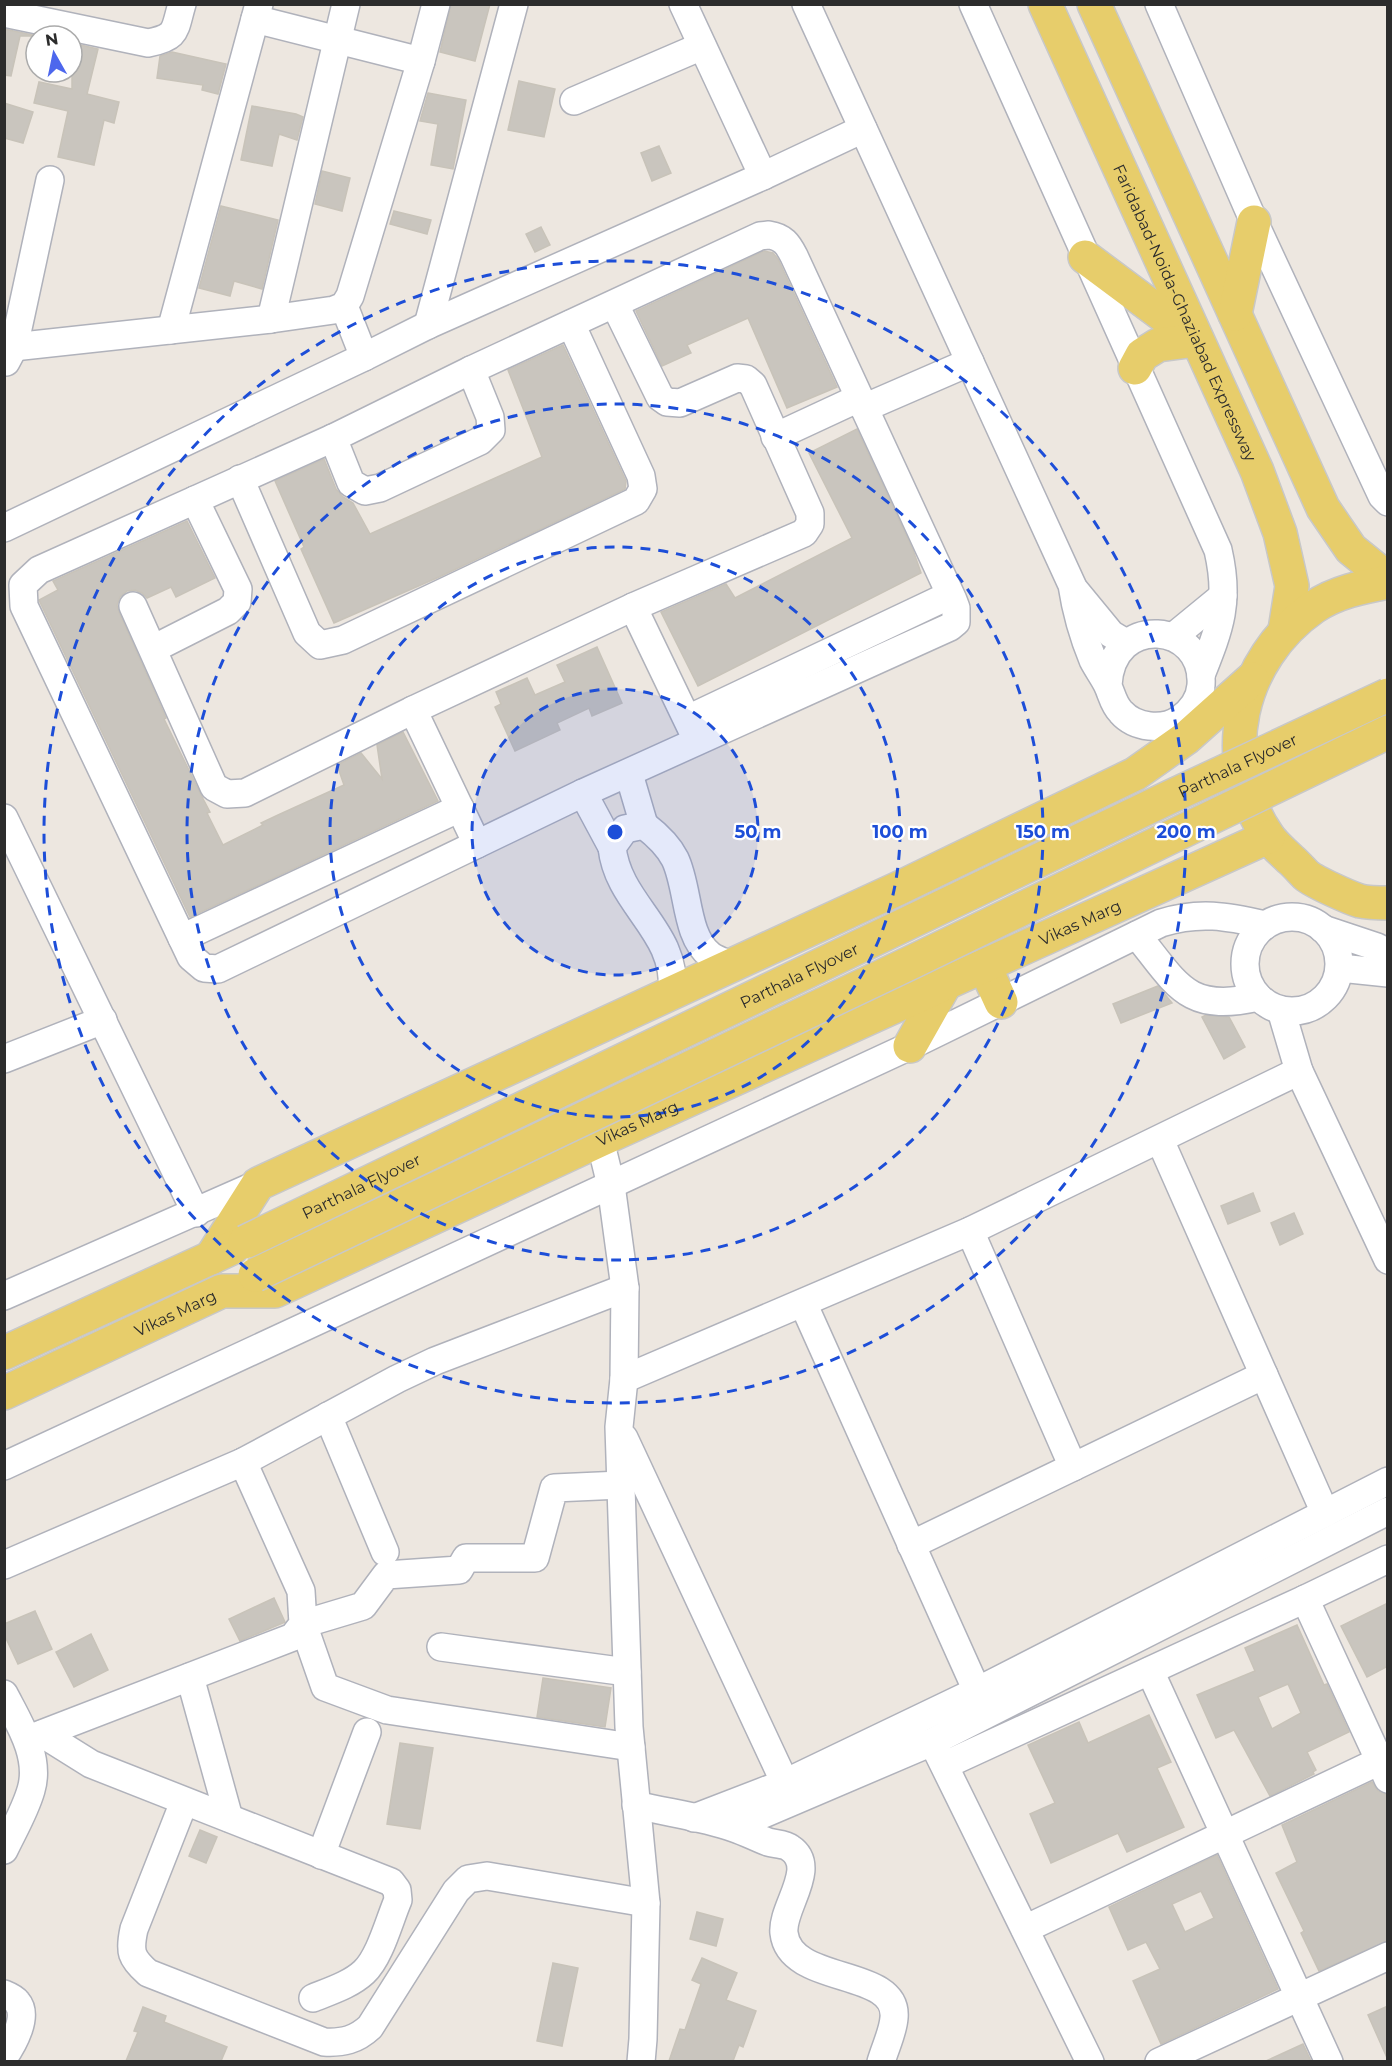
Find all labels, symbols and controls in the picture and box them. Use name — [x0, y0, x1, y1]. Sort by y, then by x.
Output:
north arrow — [24, 24, 84, 84]
text: N — [44, 29, 60, 50]
street label: Faridabad-Noida-Ghaziabad Expressway — [1109, 161, 1260, 465]
street label: Parthala Flyover — [1175, 730, 1300, 802]
text: 50 m — [735, 821, 781, 843]
text: 100 m — [872, 821, 928, 843]
text: 150 m — [1016, 821, 1070, 843]
text: 200 m — [1156, 821, 1216, 843]
centre of rings — [605, 822, 625, 842]
street label: Vikas Marg — [1036, 896, 1124, 950]
street label: Parthala Flyover — [737, 939, 862, 1012]
street label: Vikas Marg — [593, 1097, 682, 1150]
street label: Parthala Flyover — [299, 1150, 424, 1223]
street label: Vikas Marg — [132, 1286, 219, 1341]

